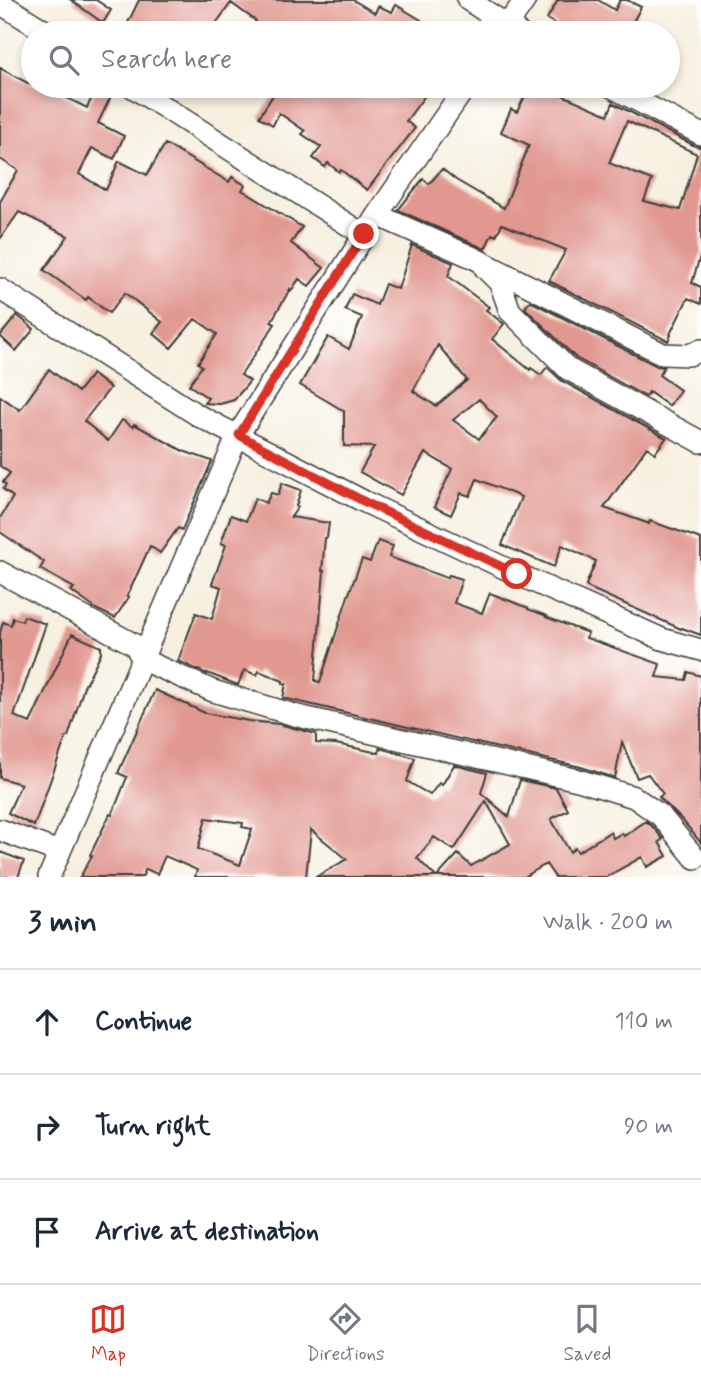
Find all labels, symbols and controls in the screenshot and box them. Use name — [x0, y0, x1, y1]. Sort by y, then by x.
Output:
search box — [21, 21, 680, 98]
icon: search — [45, 41, 83, 79]
text: Search here — [101, 43, 232, 77]
route end — [348, 218, 379, 249]
route start — [501, 558, 532, 589]
text: 3 min — [28, 903, 97, 942]
text: Walk · 200 m — [543, 908, 673, 938]
icon: ahead — [28, 1003, 66, 1041]
text: Continue — [95, 1005, 192, 1039]
text: 110 m — [614, 1007, 673, 1037]
icon: right — [28, 1108, 66, 1146]
text: Turn right — [95, 1110, 211, 1144]
text: 90 m — [624, 1112, 673, 1142]
icon: arrive — [28, 1213, 66, 1251]
text: Arrive at destination — [95, 1215, 319, 1249]
tab: Map — [89, 1300, 127, 1367]
tab: Directions — [306, 1300, 385, 1367]
tab: Saved — [563, 1300, 611, 1367]

